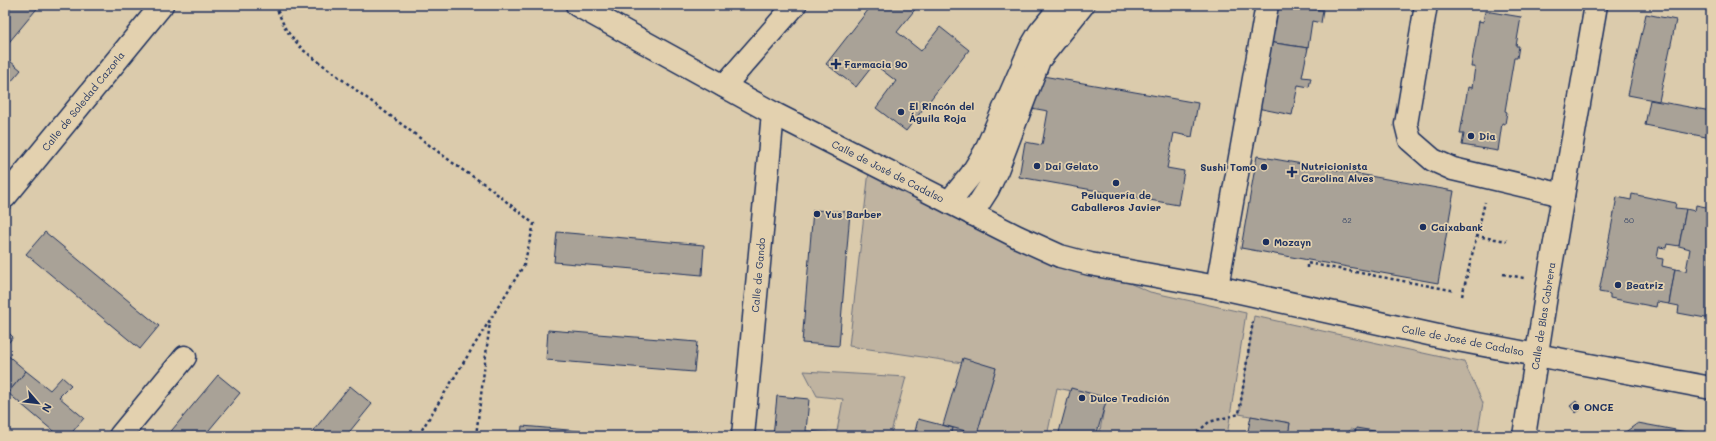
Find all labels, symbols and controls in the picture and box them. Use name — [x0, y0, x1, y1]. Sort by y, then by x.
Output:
street label: Calle de Soledad Cazorla — [38, 48, 128, 154]
place label: Farmacia 90 — [844, 57, 908, 71]
marker: Farmacia 90 — [831, 59, 841, 69]
place label: El Rincón del Águila Roja — [909, 99, 974, 125]
marker: El Rincón del Águila Roja — [896, 107, 906, 117]
place label: Dia — [1479, 129, 1496, 143]
marker: Dia — [1466, 131, 1476, 141]
street label: Calle de José de Cadalso — [830, 137, 947, 205]
place label: Dai Gelato — [1045, 159, 1098, 173]
place label: Nutricionista Carolina Alves — [1301, 159, 1374, 185]
place label: Sushi Tomo — [1200, 160, 1256, 174]
marker: Dai Gelato — [1032, 161, 1042, 171]
marker: Sushi Tomo — [1259, 162, 1269, 172]
marker: Nutricionista Carolina Alves — [1286, 166, 1298, 178]
marker: Peluquería de Caballeros Javier — [1111, 178, 1121, 188]
place label: Peluquería de Caballeros Javier — [1071, 188, 1161, 214]
place label: Yus Barber — [825, 207, 882, 221]
marker: Yus Barber — [812, 209, 822, 219]
house number: 82 — [1342, 215, 1352, 225]
house number: 80 — [1624, 215, 1634, 225]
place label: Caixabank — [1431, 220, 1483, 234]
marker: Caixabank — [1418, 222, 1428, 232]
place label: Mozayn — [1274, 235, 1311, 249]
street label: Calle de Gando — [748, 237, 768, 313]
marker: Mozayn — [1261, 237, 1271, 247]
street label: Calle de Blas Cabrera — [1528, 261, 1558, 371]
place label: Beatriz — [1626, 278, 1664, 292]
marker: Beatriz — [1613, 280, 1623, 290]
street label: Calle de José de Cadalso — [1401, 321, 1525, 359]
north arrow — [18, 383, 58, 423]
place label: Dulce Tradición — [1090, 391, 1170, 405]
marker: Dulce Tradición — [1077, 393, 1087, 403]
place label: ONCE — [1584, 400, 1614, 414]
text: N — [39, 401, 56, 415]
marker: ONCE — [1571, 402, 1581, 412]

